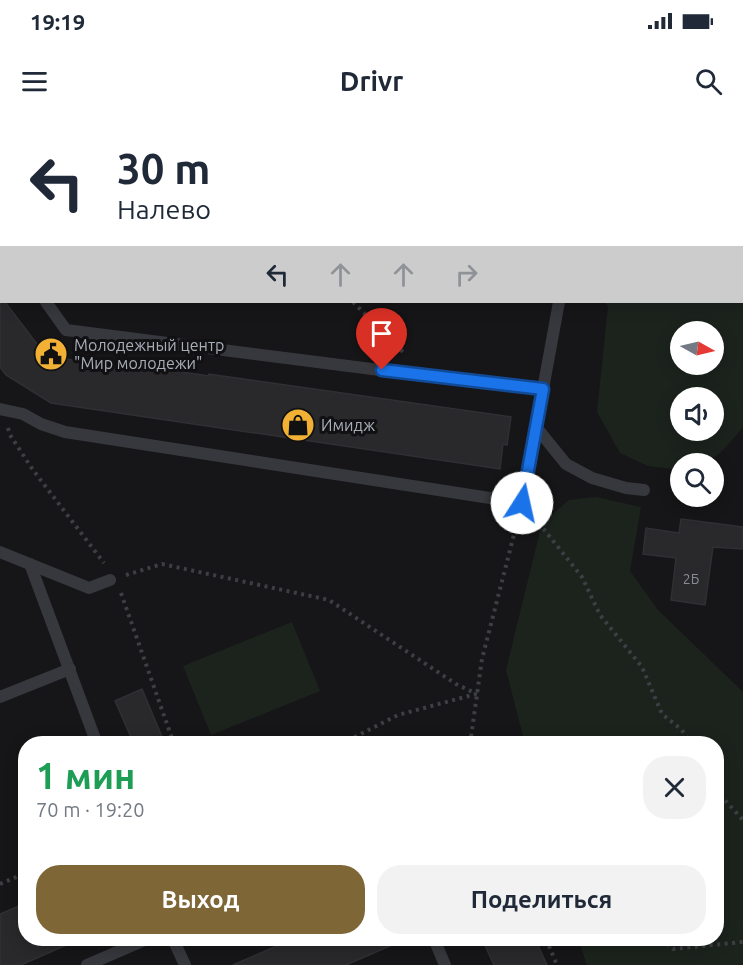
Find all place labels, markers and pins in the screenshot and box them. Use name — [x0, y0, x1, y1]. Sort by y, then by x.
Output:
pin — [356, 308, 407, 370]
public building icon: Молодежный центр "Мир молодежи" — [33, 336, 69, 372]
place label: Молодежный центр "Мир молодежи" — [74, 336, 224, 372]
shop icon: Имидж — [280, 407, 316, 443]
place label: Имидж — [321, 416, 375, 434]

